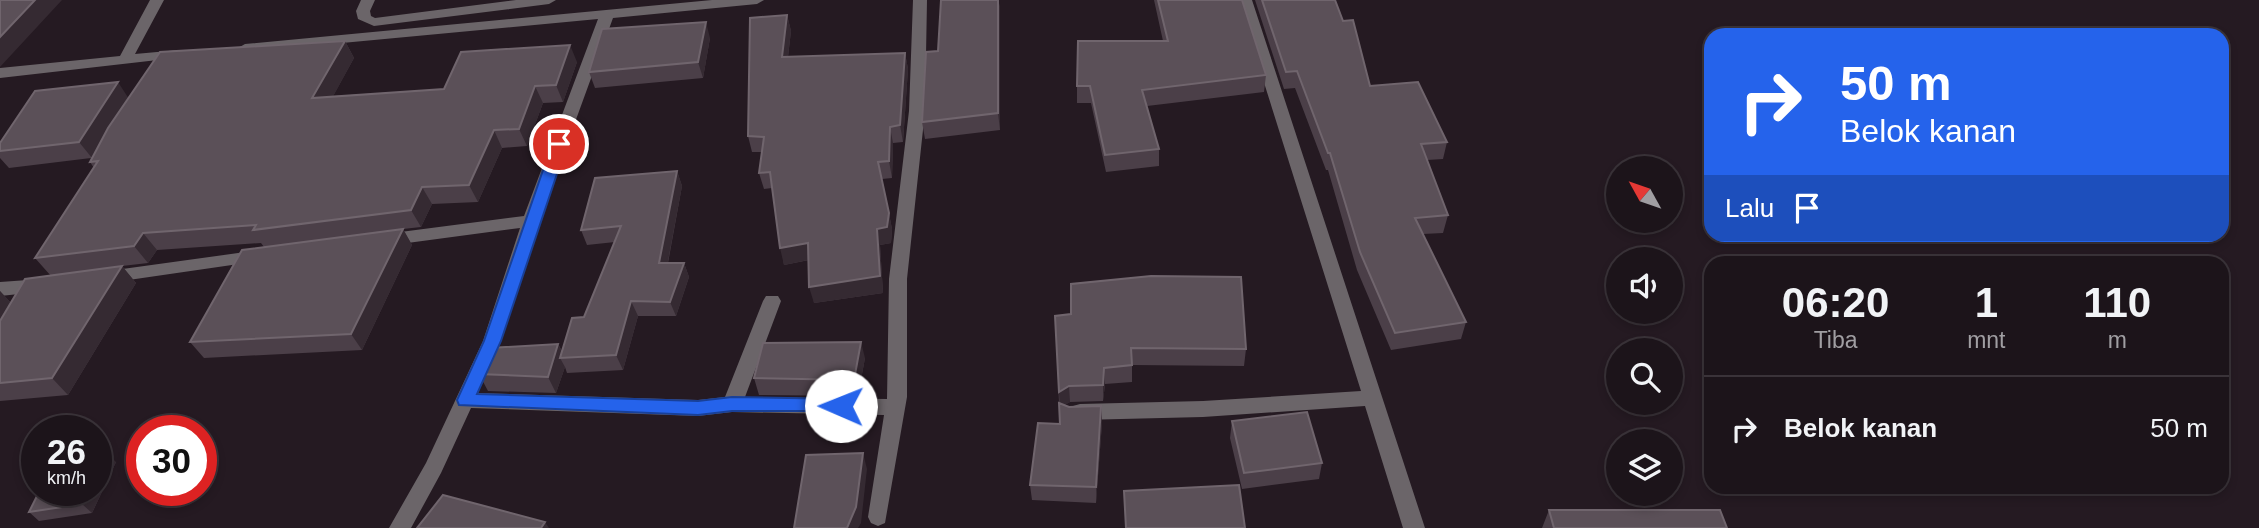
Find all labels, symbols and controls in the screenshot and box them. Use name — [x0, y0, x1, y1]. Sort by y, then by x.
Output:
icon: right — [1725, 56, 1816, 147]
text: 50 m — [1840, 56, 1952, 110]
text: Belok kanan — [1840, 113, 2016, 149]
pin — [529, 114, 589, 174]
icon: arrive — [540, 125, 578, 163]
north arrow — [1606, 156, 1684, 233]
map controls — [1606, 156, 1683, 506]
icon: arrive — [1788, 189, 1826, 227]
text: Lalu — [1725, 193, 1774, 223]
button: sound — [1606, 247, 1683, 324]
text: 06:20 — [1782, 279, 1889, 326]
text: 1 — [1975, 279, 1998, 326]
text: 110 — [2083, 279, 2151, 326]
text: Tiba — [1814, 327, 1858, 353]
text: mnt — [1967, 327, 2005, 353]
text: m — [2108, 327, 2127, 353]
button: search — [1606, 338, 1683, 415]
position arrow — [804, 369, 878, 443]
icon: right — [1725, 410, 1763, 448]
text: Belok kanan — [1784, 413, 1937, 443]
text: 50 m — [2150, 413, 2208, 443]
speed limit sign: 30 — [126, 415, 217, 506]
button: layers — [1606, 429, 1683, 506]
text: 26 — [47, 432, 86, 471]
text: km/h — [47, 468, 86, 488]

